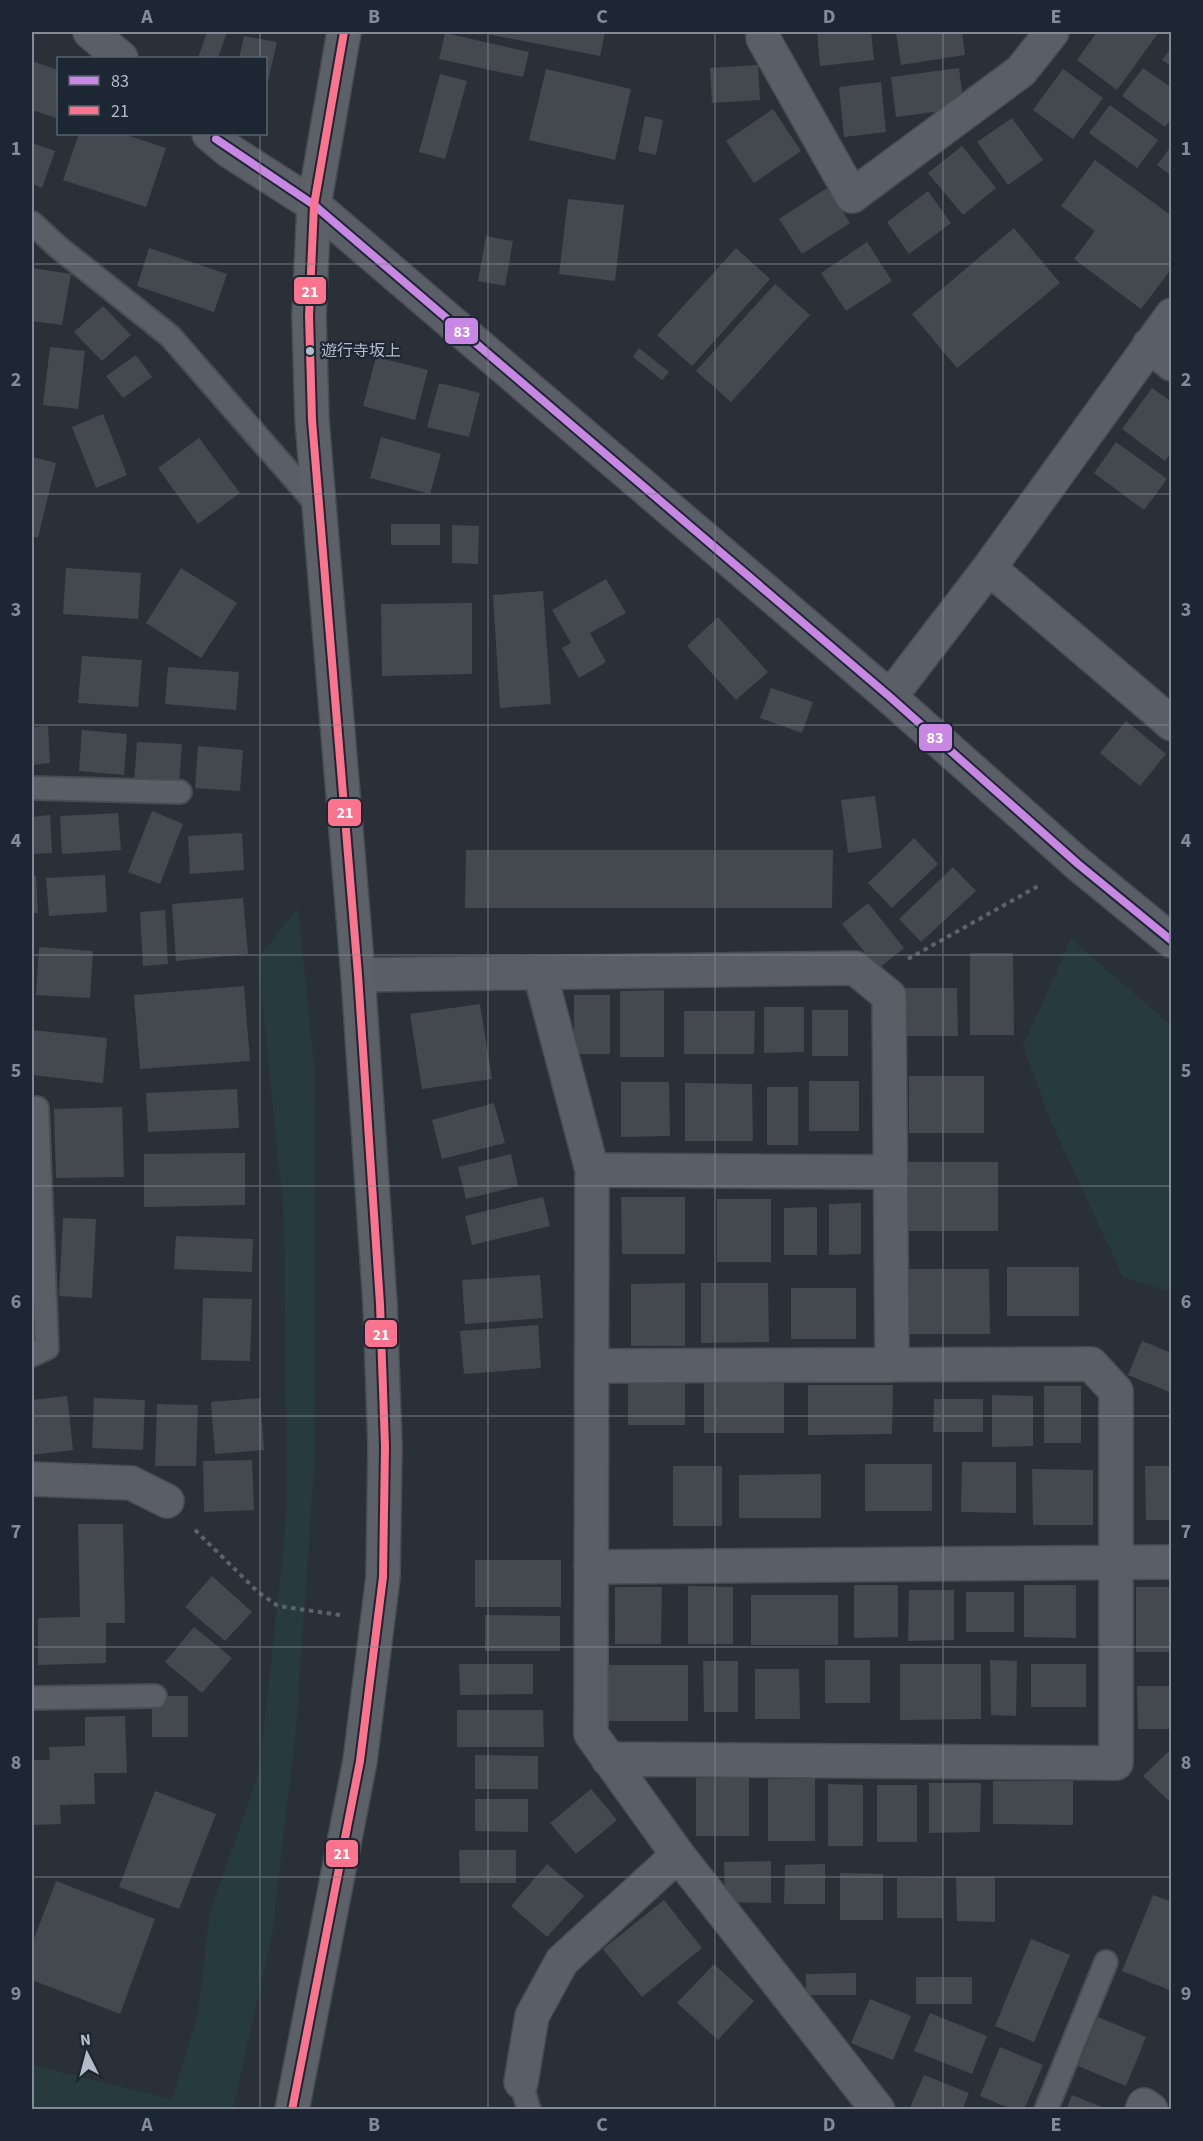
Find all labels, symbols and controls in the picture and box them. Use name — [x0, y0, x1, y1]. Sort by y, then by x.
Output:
text: A — [140, 3, 153, 31]
text: B — [368, 3, 380, 31]
text: C — [596, 3, 608, 31]
text: D — [823, 3, 835, 31]
text: E — [1051, 3, 1061, 31]
legend — [57, 57, 267, 135]
text: 83 — [111, 69, 129, 94]
text: 21 — [111, 99, 129, 124]
text: 1 — [11, 135, 21, 163]
text: 1 — [1181, 135, 1191, 163]
line badge: 21 — [293, 276, 327, 305]
text: 21 — [302, 281, 318, 303]
line badge: 83 — [444, 317, 479, 345]
text: 83 — [454, 321, 470, 343]
place label: 遊行寺坂上 — [321, 340, 401, 362]
marker: 遊行寺坂上 — [304, 345, 316, 357]
text: 2 — [11, 366, 21, 394]
text: 2 — [1181, 366, 1191, 394]
text: 3 — [11, 596, 21, 624]
text: 3 — [1181, 596, 1191, 624]
line badge: 83 — [918, 723, 953, 752]
text: 83 — [927, 727, 943, 749]
line badge: 21 — [327, 798, 362, 827]
text: 21 — [337, 802, 353, 824]
text: 4 — [11, 827, 22, 855]
text: 4 — [1181, 827, 1192, 855]
text: 5 — [11, 1057, 21, 1085]
text: 5 — [1181, 1057, 1191, 1085]
text: 6 — [11, 1288, 21, 1316]
text: 6 — [1181, 1288, 1191, 1316]
line badge: 21 — [364, 1319, 398, 1348]
text: 21 — [373, 1324, 389, 1346]
text: 7 — [11, 1518, 21, 1546]
text: 7 — [1181, 1518, 1191, 1546]
text: 8 — [11, 1749, 21, 1777]
text: 8 — [1181, 1749, 1191, 1777]
line badge: 21 — [325, 1839, 359, 1868]
text: 21 — [334, 1843, 350, 1865]
text: 9 — [11, 1980, 21, 2008]
text: 9 — [1181, 1980, 1191, 2008]
north arrow — [57, 2024, 117, 2084]
text: N — [79, 2029, 92, 2052]
text: A — [140, 2111, 153, 2139]
text: B — [368, 2111, 380, 2139]
text: C — [596, 2111, 608, 2139]
text: D — [823, 2111, 835, 2139]
text: E — [1051, 2111, 1061, 2139]

